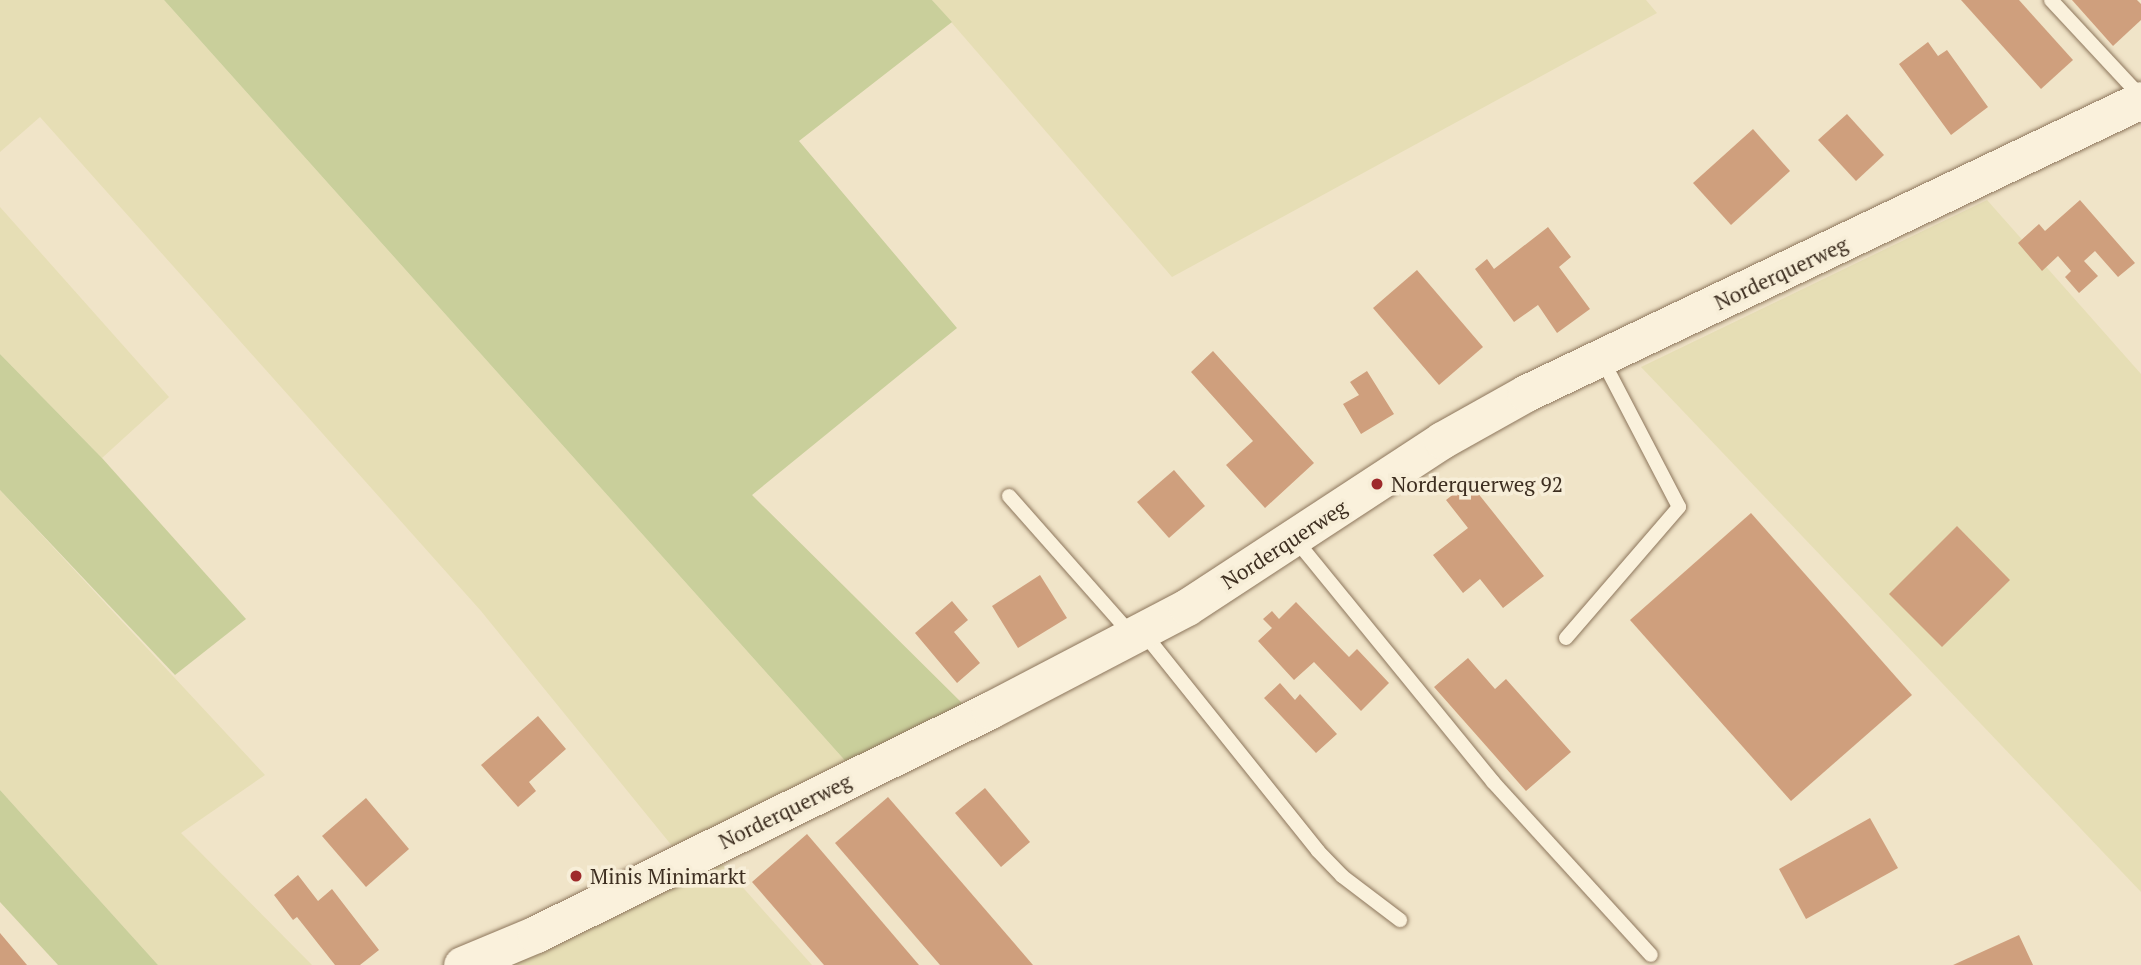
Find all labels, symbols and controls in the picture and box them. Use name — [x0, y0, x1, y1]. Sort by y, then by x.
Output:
street label: Norderquerweg — [1710, 231, 1852, 315]
place label: Norderquerweg 92 — [1391, 471, 1563, 497]
marker: Norderquerweg 92 — [1369, 476, 1385, 492]
street label: Norderquerweg — [1217, 494, 1351, 594]
street label: Norderquerweg — [715, 768, 855, 854]
place label: Minis Minimarkt — [590, 863, 746, 889]
marker: Minis Minimarkt — [568, 868, 584, 884]

